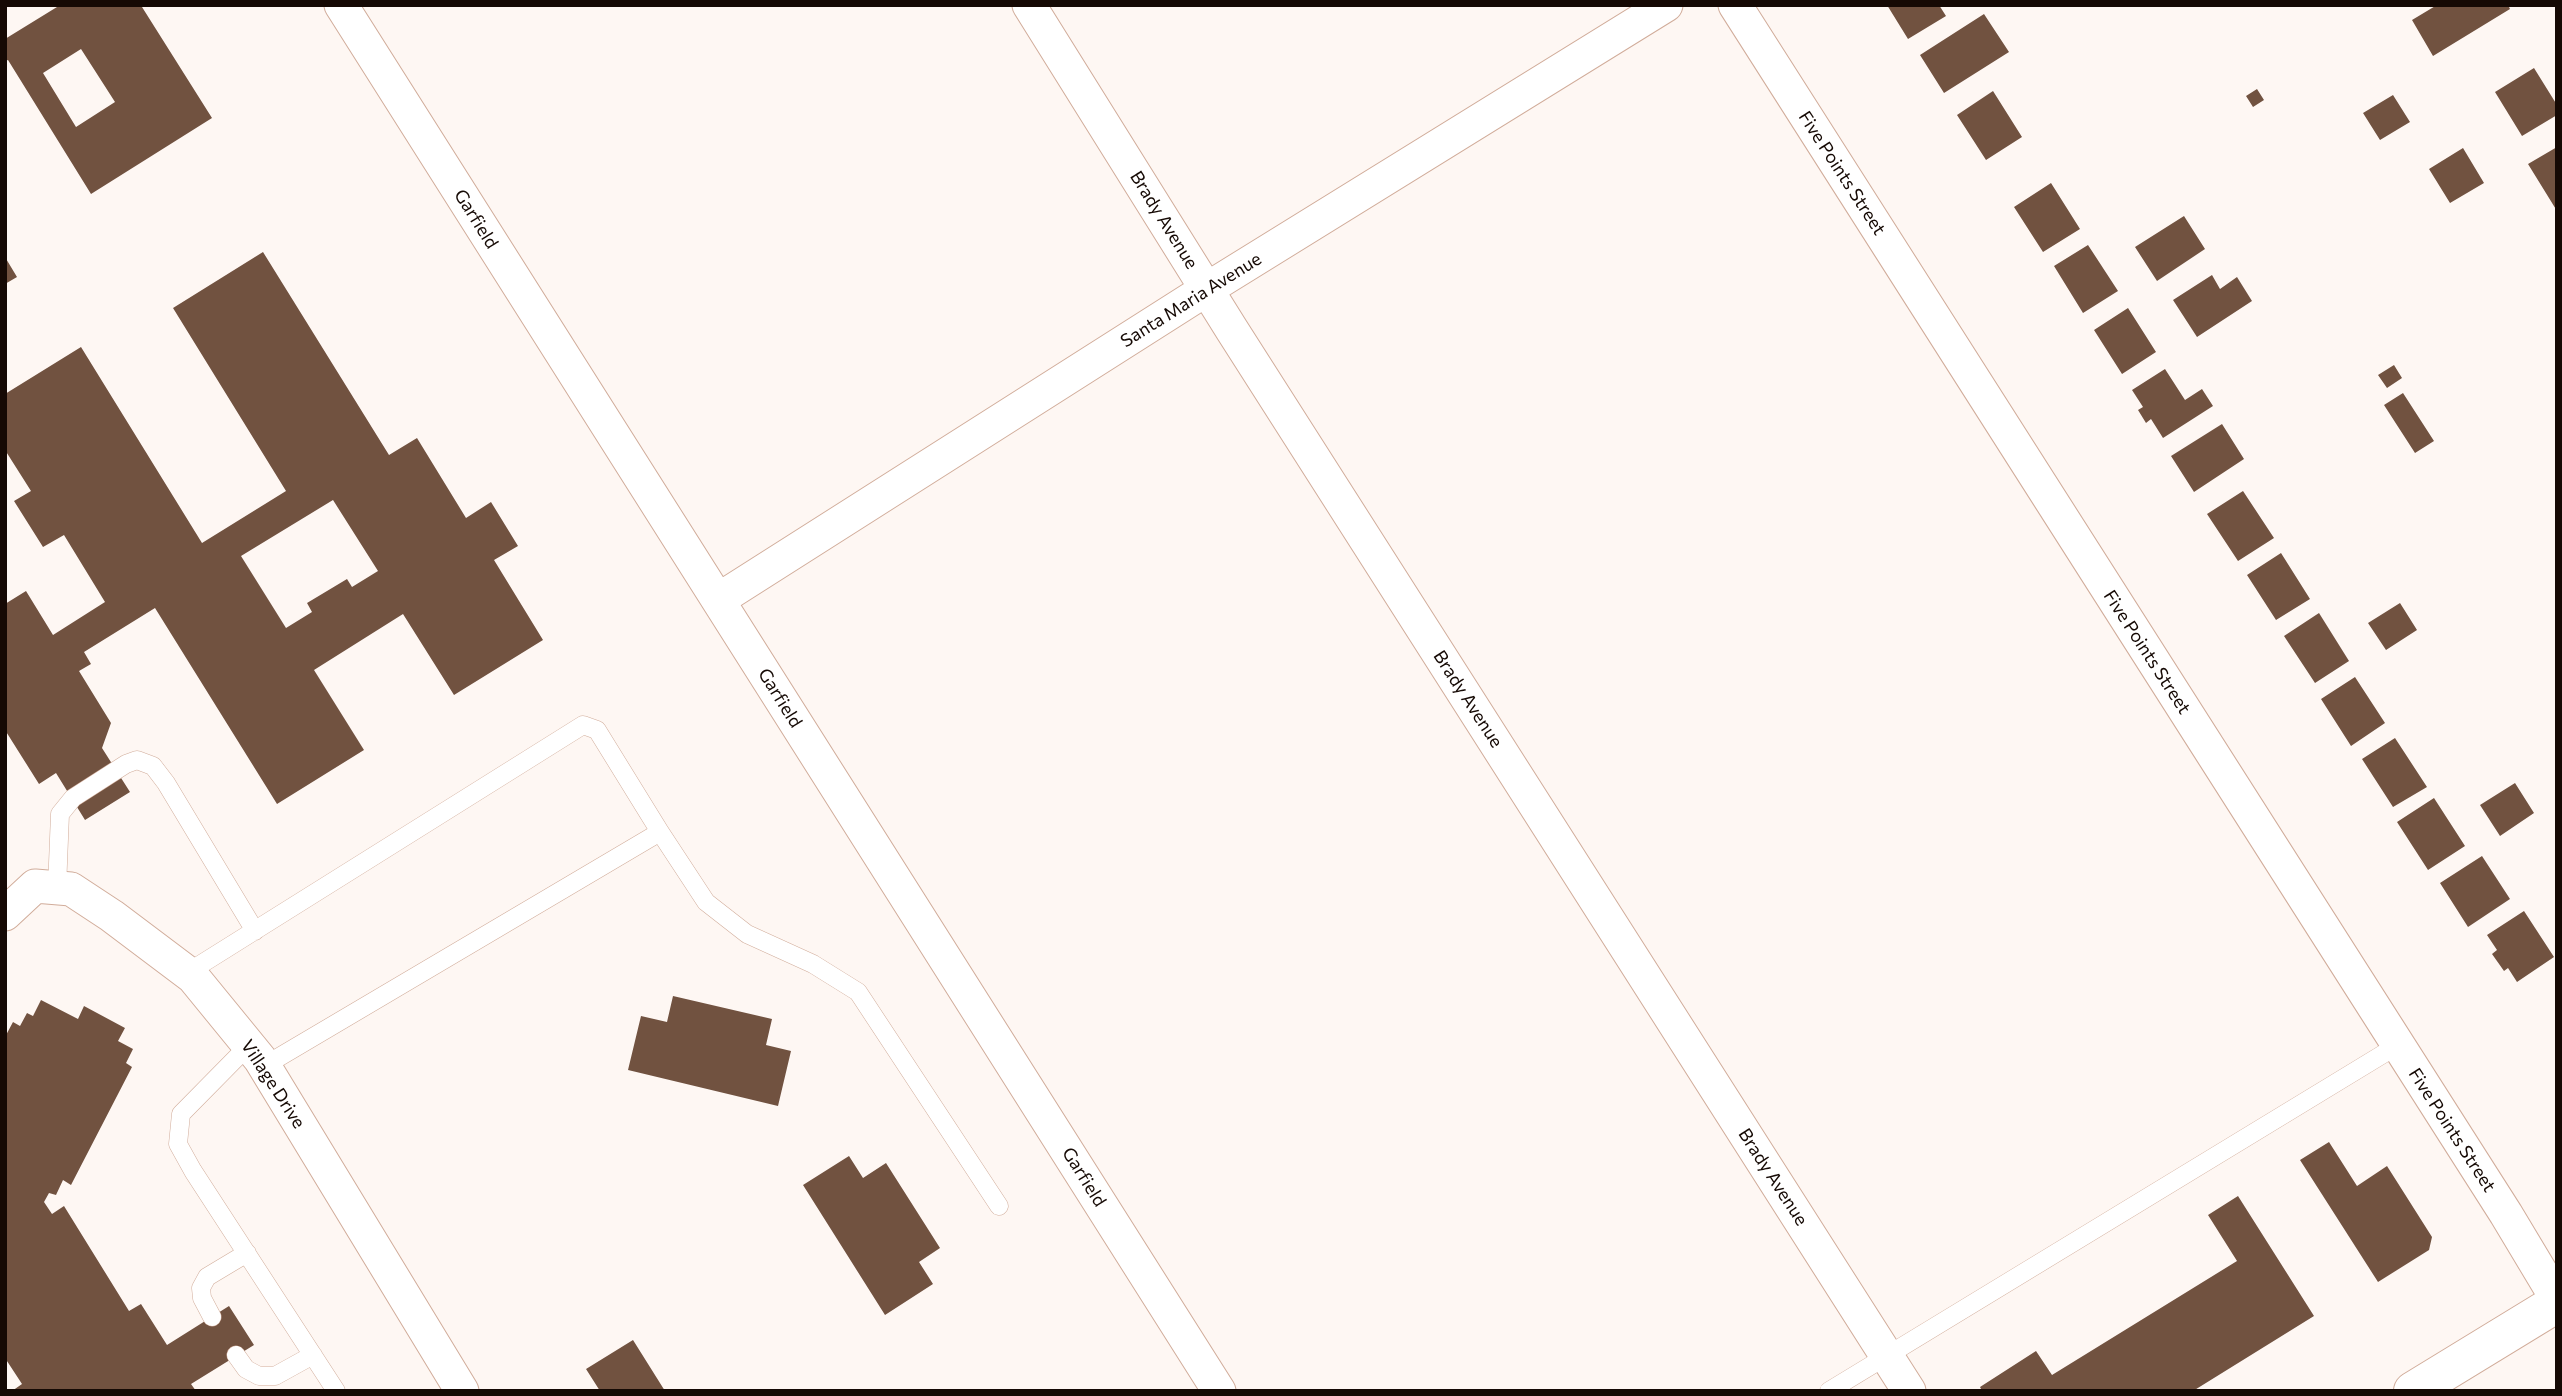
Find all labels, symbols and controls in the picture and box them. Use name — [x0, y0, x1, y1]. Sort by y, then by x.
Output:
street label: Five Points Street — [1794, 107, 1890, 239]
street label: Brady Avenue — [1125, 167, 1203, 273]
street label: Garfield — [449, 185, 503, 253]
street label: Santa Maria Avenue — [1117, 248, 1265, 352]
street label: Five Points Street — [2099, 586, 2195, 718]
street label: Brady Avenue — [1429, 646, 1507, 752]
street label: Garfield — [753, 664, 807, 732]
street label: Village Drive — [236, 1036, 310, 1132]
street label: Five Points Street — [2404, 1064, 2500, 1196]
street label: Brady Avenue — [1734, 1124, 1812, 1230]
street label: Garfield — [1057, 1143, 1111, 1211]

